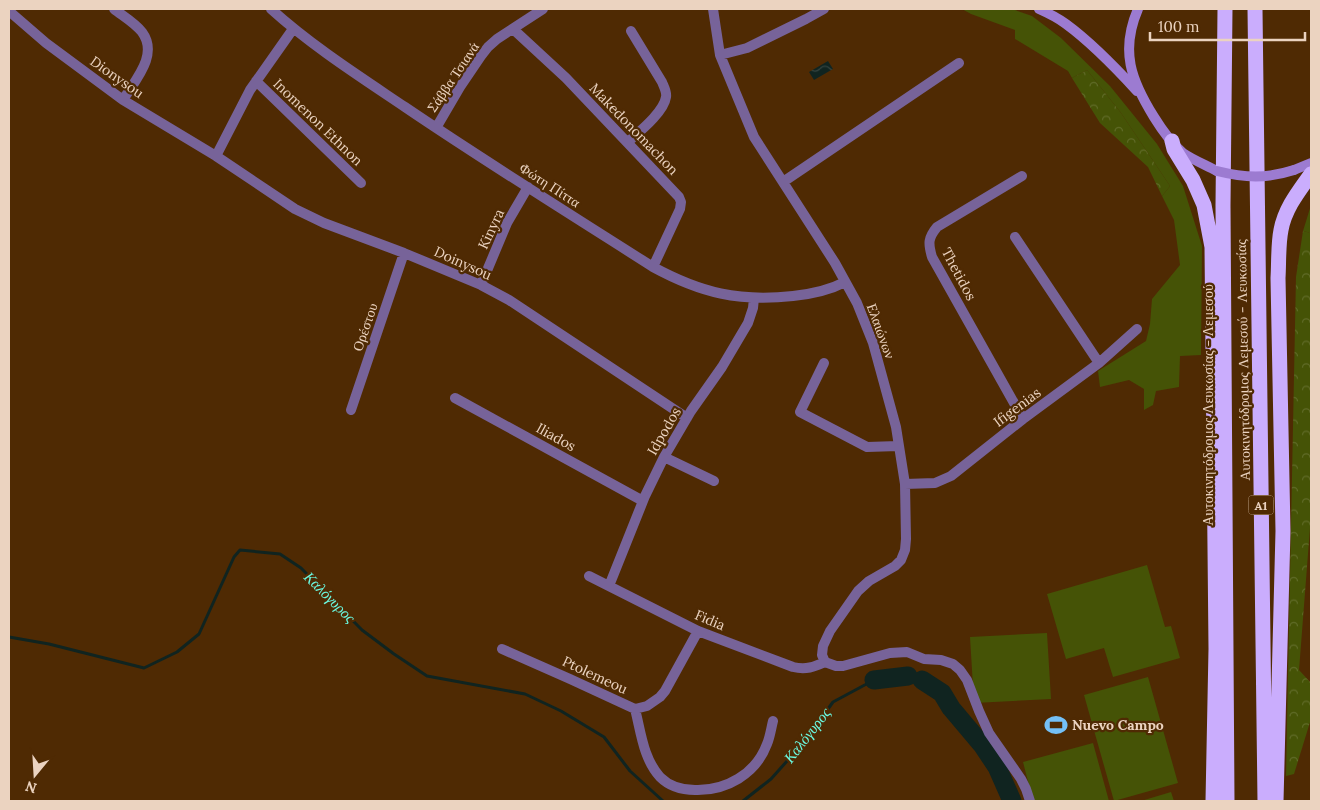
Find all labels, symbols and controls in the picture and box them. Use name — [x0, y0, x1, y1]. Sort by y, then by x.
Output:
scale bar — [1150, 10, 1305, 42]
text: 100 m — [1158, 17, 1199, 36]
street label: Σάββα Τσιανά — [423, 38, 483, 115]
street label: Dionysou — [87, 52, 147, 102]
street label: Inomenon Ethnon — [269, 75, 367, 170]
street label: Makedonomachon — [586, 79, 683, 179]
street label: Φώτη Πίττα — [516, 159, 584, 212]
street label: Kinyra — [474, 206, 508, 252]
street label: Αυτοκινητόδρομος Λεμεσού - Λευκωσίας — [1232, 239, 1254, 481]
street label: Doinysou — [431, 242, 495, 284]
street label: Thetidos — [938, 245, 980, 303]
street label: Αυτοκινητόδρομος Λευκωσίας - Λεμεσού — [1199, 284, 1217, 526]
street label: Ορέστου — [348, 300, 382, 354]
street label: Ελαιώνων — [863, 301, 899, 361]
street label: Ifigenias — [990, 383, 1044, 431]
street label: Idpodos — [643, 404, 685, 458]
street label: Iliados — [533, 419, 579, 455]
road number: A1 — [1248, 496, 1274, 514]
water label: Καλόγυρος — [300, 567, 360, 627]
street label: Fidia — [692, 606, 728, 634]
street label: Ptolemeou — [559, 652, 631, 698]
water label: Καλόγυρος — [779, 703, 835, 767]
sports icon: Nuevo Campo — [1043, 712, 1069, 738]
place label: Nuevo Campo — [1072, 716, 1164, 734]
north arrow — [10, 750, 60, 800]
text: N — [23, 777, 39, 798]

